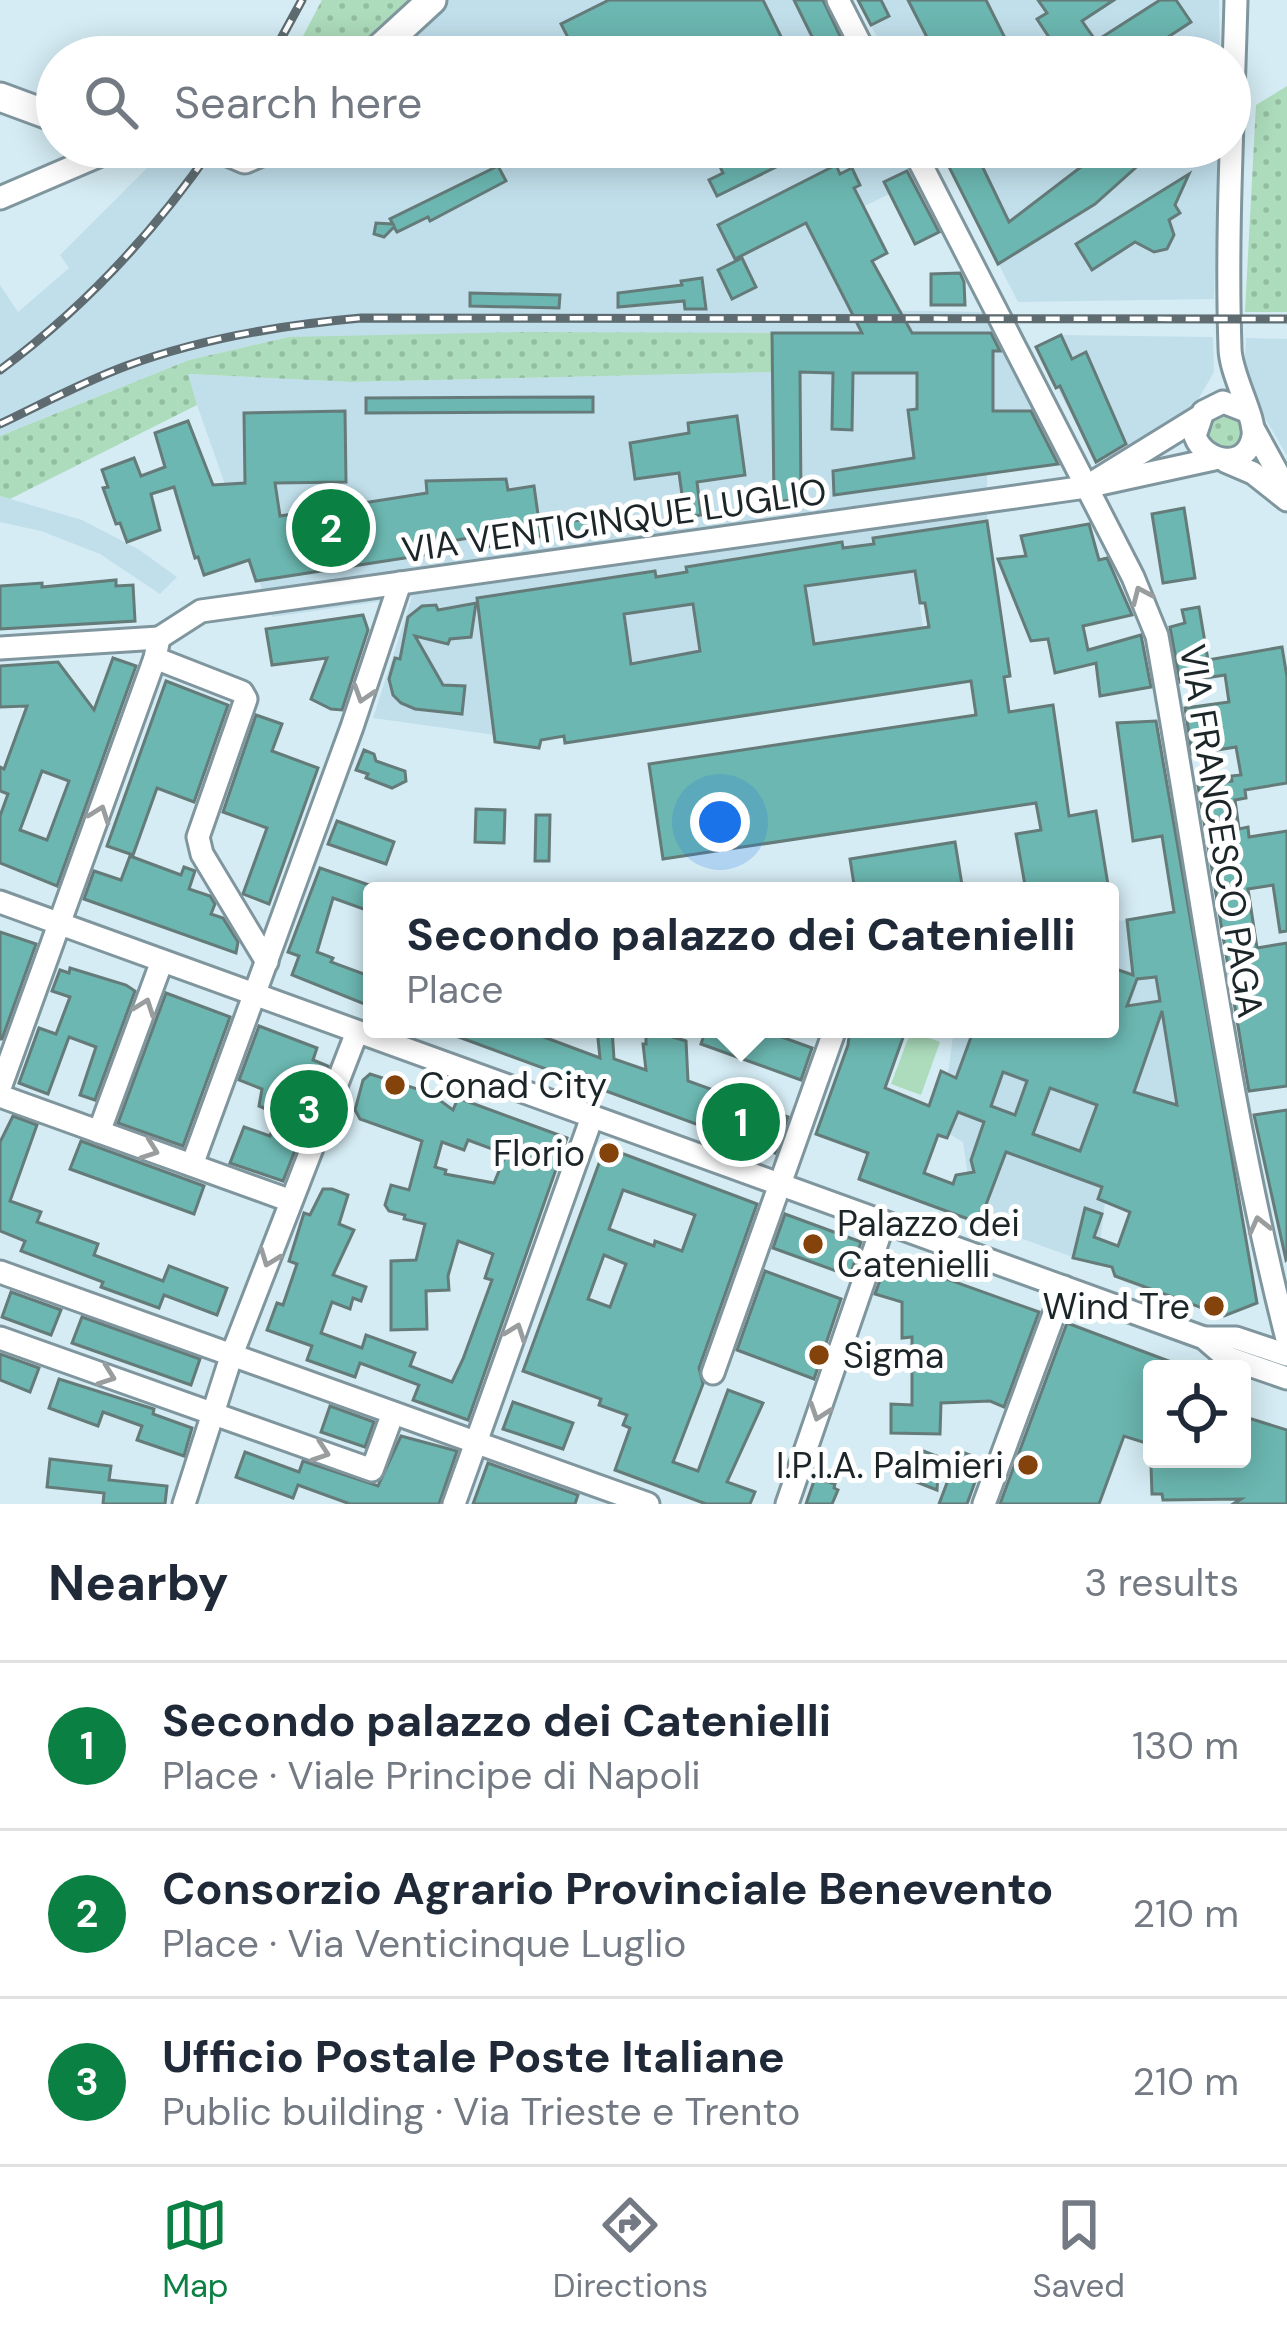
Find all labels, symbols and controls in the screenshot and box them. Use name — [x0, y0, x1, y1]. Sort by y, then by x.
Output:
search box — [36, 36, 1251, 168]
icon: search — [78, 69, 144, 135]
text: Search here — [174, 73, 422, 132]
street label: VIA VENTICINQUE LUGLIO — [399, 467, 829, 574]
pin: 2 — [292, 483, 370, 573]
one-way arrow — [1131, 586, 1155, 607]
street label: VIA FRANCESCO PAGA — [1169, 641, 1274, 1021]
one-way arrow — [353, 683, 378, 704]
your location — [690, 792, 750, 852]
one-way arrow — [85, 805, 110, 826]
popup — [363, 882, 1119, 1038]
text: Secondo palazzo dei Catenielli — [407, 905, 1076, 964]
text: Place — [407, 964, 504, 1015]
one-way arrow — [131, 998, 156, 1019]
place label: Conad City — [419, 1062, 607, 1109]
pin: 3 — [270, 1064, 348, 1154]
marker: Conad City — [382, 1072, 408, 1098]
pin: 1 — [702, 1077, 780, 1167]
place label: Florio — [493, 1130, 585, 1177]
one-way arrow — [138, 1136, 159, 1160]
marker: Florio — [596, 1140, 622, 1166]
place label: Palazzo dei Catenielli — [837, 1200, 1020, 1288]
one-way arrow — [1248, 1215, 1273, 1236]
marker: Palazzo dei Catenielli — [800, 1231, 826, 1257]
one-way arrow — [259, 1247, 284, 1268]
place label: Wind Tre — [1042, 1283, 1190, 1330]
marker: Wind Tre — [1201, 1293, 1227, 1319]
one-way arrow — [502, 1322, 526, 1343]
place label: Sigma — [843, 1332, 944, 1379]
marker: Sigma — [806, 1342, 832, 1368]
map controls — [1143, 1360, 1251, 1468]
button: locate — [1143, 1360, 1251, 1468]
one-way arrow — [95, 1362, 116, 1387]
one-way arrow — [808, 1401, 833, 1422]
one-way arrow — [309, 1438, 330, 1462]
place label: I.P.I.A. Palmieri — [776, 1442, 1004, 1489]
marker: I.P.I.A. Palmieri — [1015, 1452, 1041, 1478]
text: Nearby — [48, 1549, 229, 1616]
text: 3 results — [1084, 1557, 1239, 1608]
text: Secondo palazzo dei Catenielli — [162, 1691, 831, 1750]
text: 1 — [80, 1720, 94, 1771]
text: 130 m — [1132, 1720, 1239, 1771]
text: Place · Viale Principe di Napoli — [162, 1750, 701, 1801]
text: Consorzio Agrario Provinciale Benevento — [162, 1859, 1054, 1918]
text: 2 — [76, 1888, 98, 1939]
text: 210 m — [1133, 1888, 1239, 1939]
text: Place · Via Venticinque Luglio — [162, 1918, 686, 1969]
text: Ufficio Postale Poste Italiane — [162, 2027, 785, 2086]
text: 3 — [75, 2056, 99, 2107]
text: 210 m — [1133, 2056, 1239, 2107]
text: Public building · Via Trieste e Trento — [162, 2086, 800, 2137]
tab: Map — [162, 2192, 229, 2307]
tab: Directions — [553, 2192, 708, 2307]
tab: Saved — [1032, 2192, 1125, 2307]

